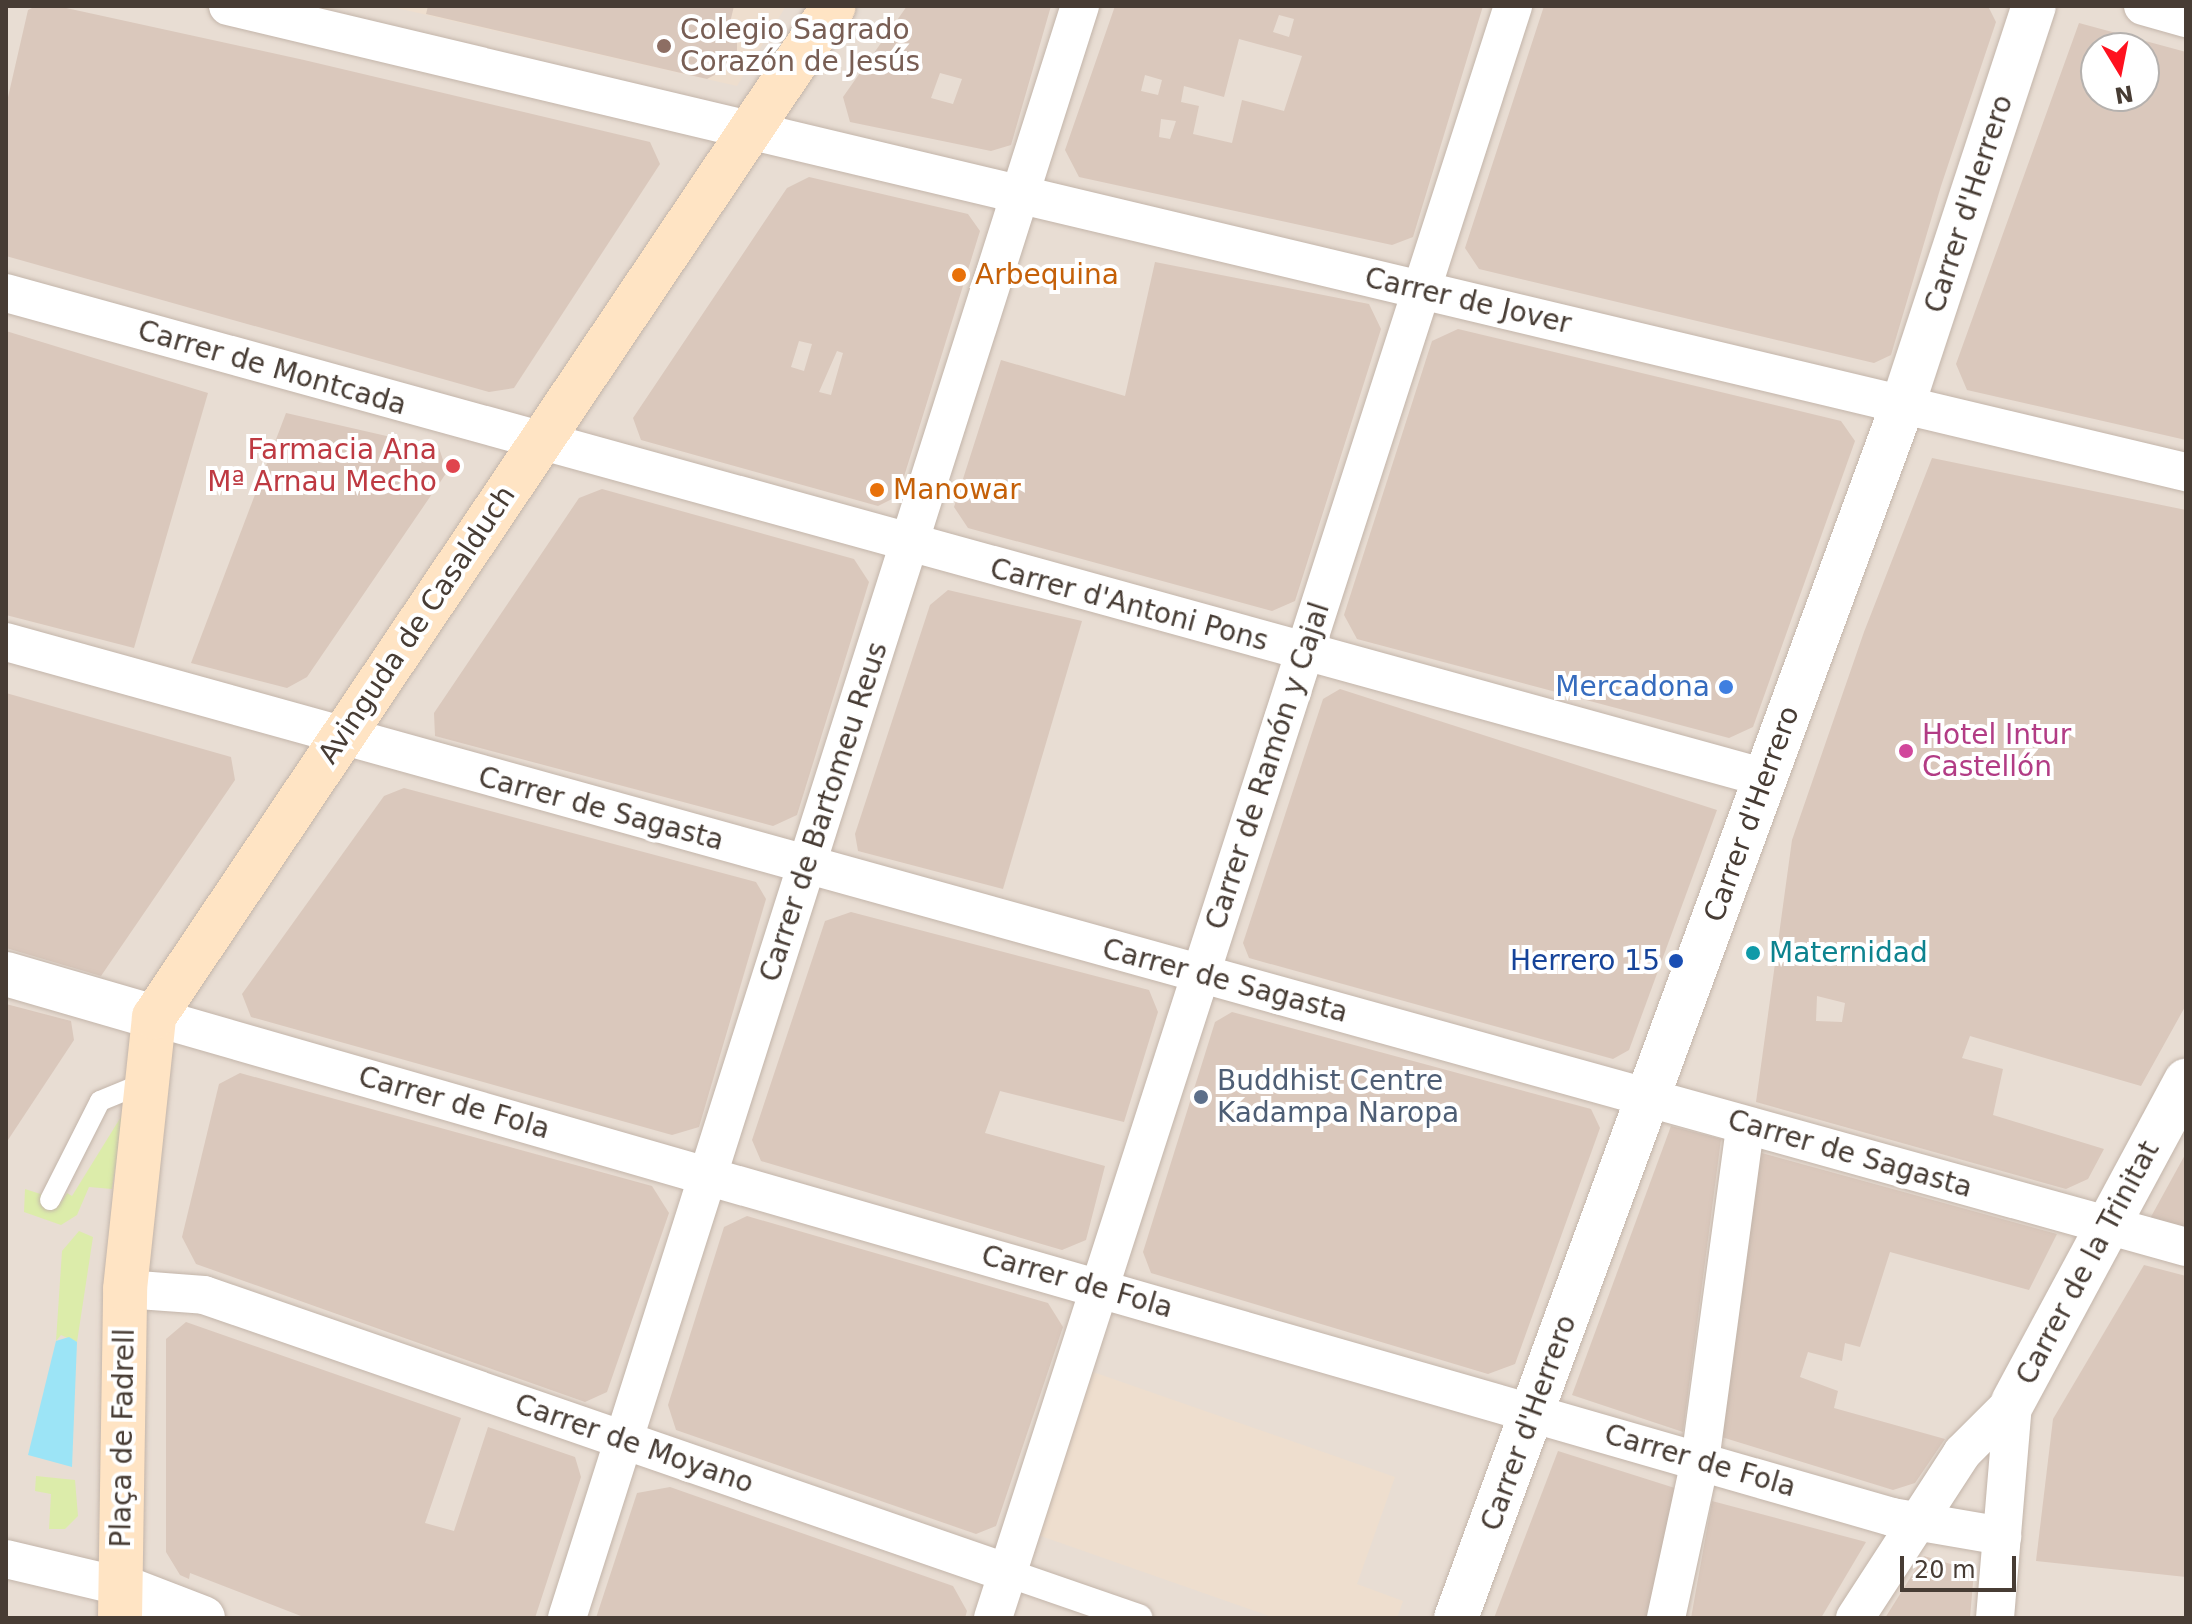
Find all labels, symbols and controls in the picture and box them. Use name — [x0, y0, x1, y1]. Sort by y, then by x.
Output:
place label: Colegio Sagrado Corazón de Jesús — [680, 13, 920, 79]
north arrow — [2080, 32, 2160, 112]
marker: Colegio Sagrado Corazón de Jesús — [655, 37, 673, 55]
text: N — [2113, 80, 2135, 108]
street label: Carrer d'Herrero — [1918, 91, 2020, 317]
place label: Arbequina — [975, 258, 1119, 292]
street label: Carrer de Jover — [1361, 261, 1575, 341]
marker: Arbequina — [950, 266, 968, 284]
street label: Carrer de Montcada — [134, 314, 410, 422]
place label: Farmacia Ana Mª Arnau Mecho — [207, 433, 437, 499]
marker: Farmacia Ana Mª Arnau Mecho — [444, 457, 462, 475]
place label: Manowar — [893, 473, 1021, 507]
street label: Avinguda de Casalduch — [311, 480, 523, 770]
marker: Manowar — [868, 481, 886, 499]
street label: Carrer d'Antoni Pons — [986, 552, 1272, 658]
street label: Carrer de Ramón y Cajal — [1199, 598, 1337, 934]
street label: Carrer de Bartomeu Reus — [753, 638, 895, 986]
place label: Mercadona — [1555, 670, 1710, 704]
marker: Mercadona — [1717, 678, 1735, 696]
street label: Carrer d'Herrero — [1697, 702, 1807, 926]
place label: Hotel Intur Castellón — [1922, 718, 2071, 784]
marker: Hotel Intur Castellón — [1897, 742, 1915, 760]
street label: Carrer de Sagasta — [475, 760, 727, 858]
street label: Carrer de Sagasta — [1099, 932, 1351, 1030]
place label: Maternidad — [1769, 936, 1928, 970]
place label: Herrero 15 — [1510, 944, 1660, 978]
marker: Maternidad — [1744, 944, 1762, 962]
marker: Herrero 15 — [1667, 952, 1685, 970]
street label: Carrer de Fola — [355, 1060, 553, 1146]
place label: Buddhist Centre Kadampa Naropa — [1217, 1064, 1459, 1130]
marker: Buddhist Centre Kadampa Naropa — [1192, 1088, 1210, 1106]
street label: Carrer de Sagasta — [1724, 1103, 1976, 1205]
street label: Carrer de la Trinitat — [2010, 1136, 2166, 1390]
street label: Carrer de Fola — [978, 1239, 1176, 1325]
street label: Carrer d'Herrero — [1474, 1311, 1584, 1535]
street label: Plaça de Fadrell — [104, 1328, 142, 1548]
street label: Carrer de Moyano — [510, 1387, 758, 1501]
street label: Carrer de Fola — [1601, 1418, 1799, 1504]
scale bar — [1904, 1540, 2020, 1590]
text: 20 m — [1914, 1556, 1976, 1584]

